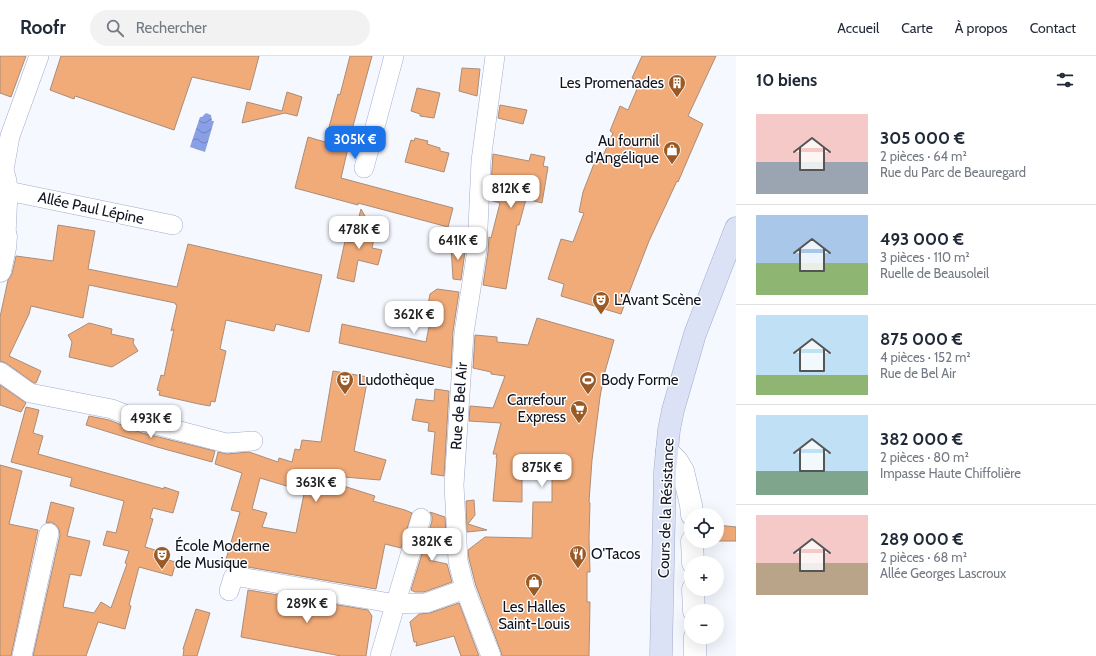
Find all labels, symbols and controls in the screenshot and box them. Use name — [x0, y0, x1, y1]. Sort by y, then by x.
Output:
search box — [90, 10, 370, 46]
text: Roofr — [20, 16, 66, 39]
icon: search — [104, 17, 126, 39]
text: Rechercher — [136, 19, 207, 37]
text: Accueil — [837, 19, 879, 37]
text: Carte — [901, 19, 933, 37]
text: À propos — [955, 19, 1008, 37]
text: Contact — [1030, 19, 1076, 37]
icon: filters — [1054, 69, 1076, 91]
text: 10 biens — [756, 70, 817, 90]
building icon: Les Promenades — [667, 73, 687, 98]
place label: Les Promenades — [559, 74, 664, 92]
pin: 305K € — [322, 126, 388, 160]
text: 305 000 € — [880, 128, 965, 148]
icon: home — [788, 130, 836, 178]
text: 305K € — [334, 131, 376, 147]
place label: Au fournil d'Angélique — [585, 132, 659, 167]
shop icon: Au fournil d'Angélique — [662, 140, 682, 165]
text: 2 pièces · 64 m² — [880, 148, 967, 164]
text: Rue du Parc de Beauregard — [880, 164, 1026, 180]
pin: 812K € — [478, 175, 544, 209]
text: 812K € — [492, 180, 530, 196]
street label: Allée Paul Lépine — [36, 188, 146, 228]
pin: 478K € — [326, 216, 392, 250]
text: 478K € — [338, 221, 380, 237]
pin: 641K € — [425, 227, 491, 261]
text: 493 000 € — [880, 229, 964, 249]
icon: home — [788, 231, 836, 279]
text: 641K € — [438, 232, 478, 248]
text: 3 pièces · 110 m² — [880, 249, 970, 265]
text: Ruelle de Beausoleil — [880, 265, 989, 281]
theatre icon: L'Avant Scène — [591, 290, 611, 315]
place label: L'Avant Scène — [614, 291, 702, 309]
pin: 362K € — [381, 301, 447, 335]
text: 362K € — [394, 306, 434, 322]
text: 875 000 € — [880, 329, 963, 349]
icon: home — [788, 331, 836, 379]
text: 4 pièces · 152 m² — [880, 349, 971, 365]
street label: Rue de Bel Air — [447, 361, 471, 450]
text: Rue de Bel Air — [880, 365, 956, 381]
theatre icon: Ludothèque — [335, 370, 355, 395]
sports icon: Body Forme — [578, 370, 598, 395]
place label: Ludothèque — [358, 371, 435, 389]
place label: Body Forme — [601, 371, 679, 389]
place label: Carrefour Express — [507, 391, 566, 426]
supermarket icon: Carrefour Express — [569, 399, 589, 424]
pin: 493K € — [118, 405, 184, 439]
text: 493K € — [130, 410, 172, 426]
text: 382 000 € — [880, 429, 963, 449]
icon: home — [788, 431, 836, 479]
street label: Cours de la Résistance — [655, 437, 677, 578]
text: 2 pièces · 80 m² — [880, 449, 969, 465]
pin: 875K € — [509, 454, 575, 488]
text: 875K € — [522, 459, 562, 475]
text: Impasse Haute Chiffolière — [880, 465, 1021, 481]
pin: 363K € — [283, 469, 349, 503]
text: 363K € — [296, 474, 336, 490]
map controls — [684, 508, 724, 644]
button: locate — [684, 508, 724, 548]
pin: 382K € — [399, 528, 465, 562]
text: 289 000 € — [880, 529, 963, 549]
icon: home — [788, 531, 836, 579]
text: 382K € — [411, 533, 453, 549]
place label: École Moderne de Musique — [175, 536, 270, 572]
restaurant icon: O'Tacos — [568, 544, 588, 569]
theatre icon: École Moderne de Musique — [152, 545, 172, 570]
place label: O'Tacos — [591, 545, 641, 563]
text: 2 pièces · 68 m² — [880, 549, 967, 565]
button: + — [684, 556, 724, 596]
text: Allée Georges Lascroux — [880, 565, 1006, 581]
shop icon: Les Halles Saint-Louis — [524, 572, 544, 597]
pin: 289K € — [274, 590, 340, 624]
text: 289K € — [286, 595, 328, 611]
place label: Les Halles Saint-Louis — [498, 598, 570, 633]
button: − — [684, 604, 724, 644]

